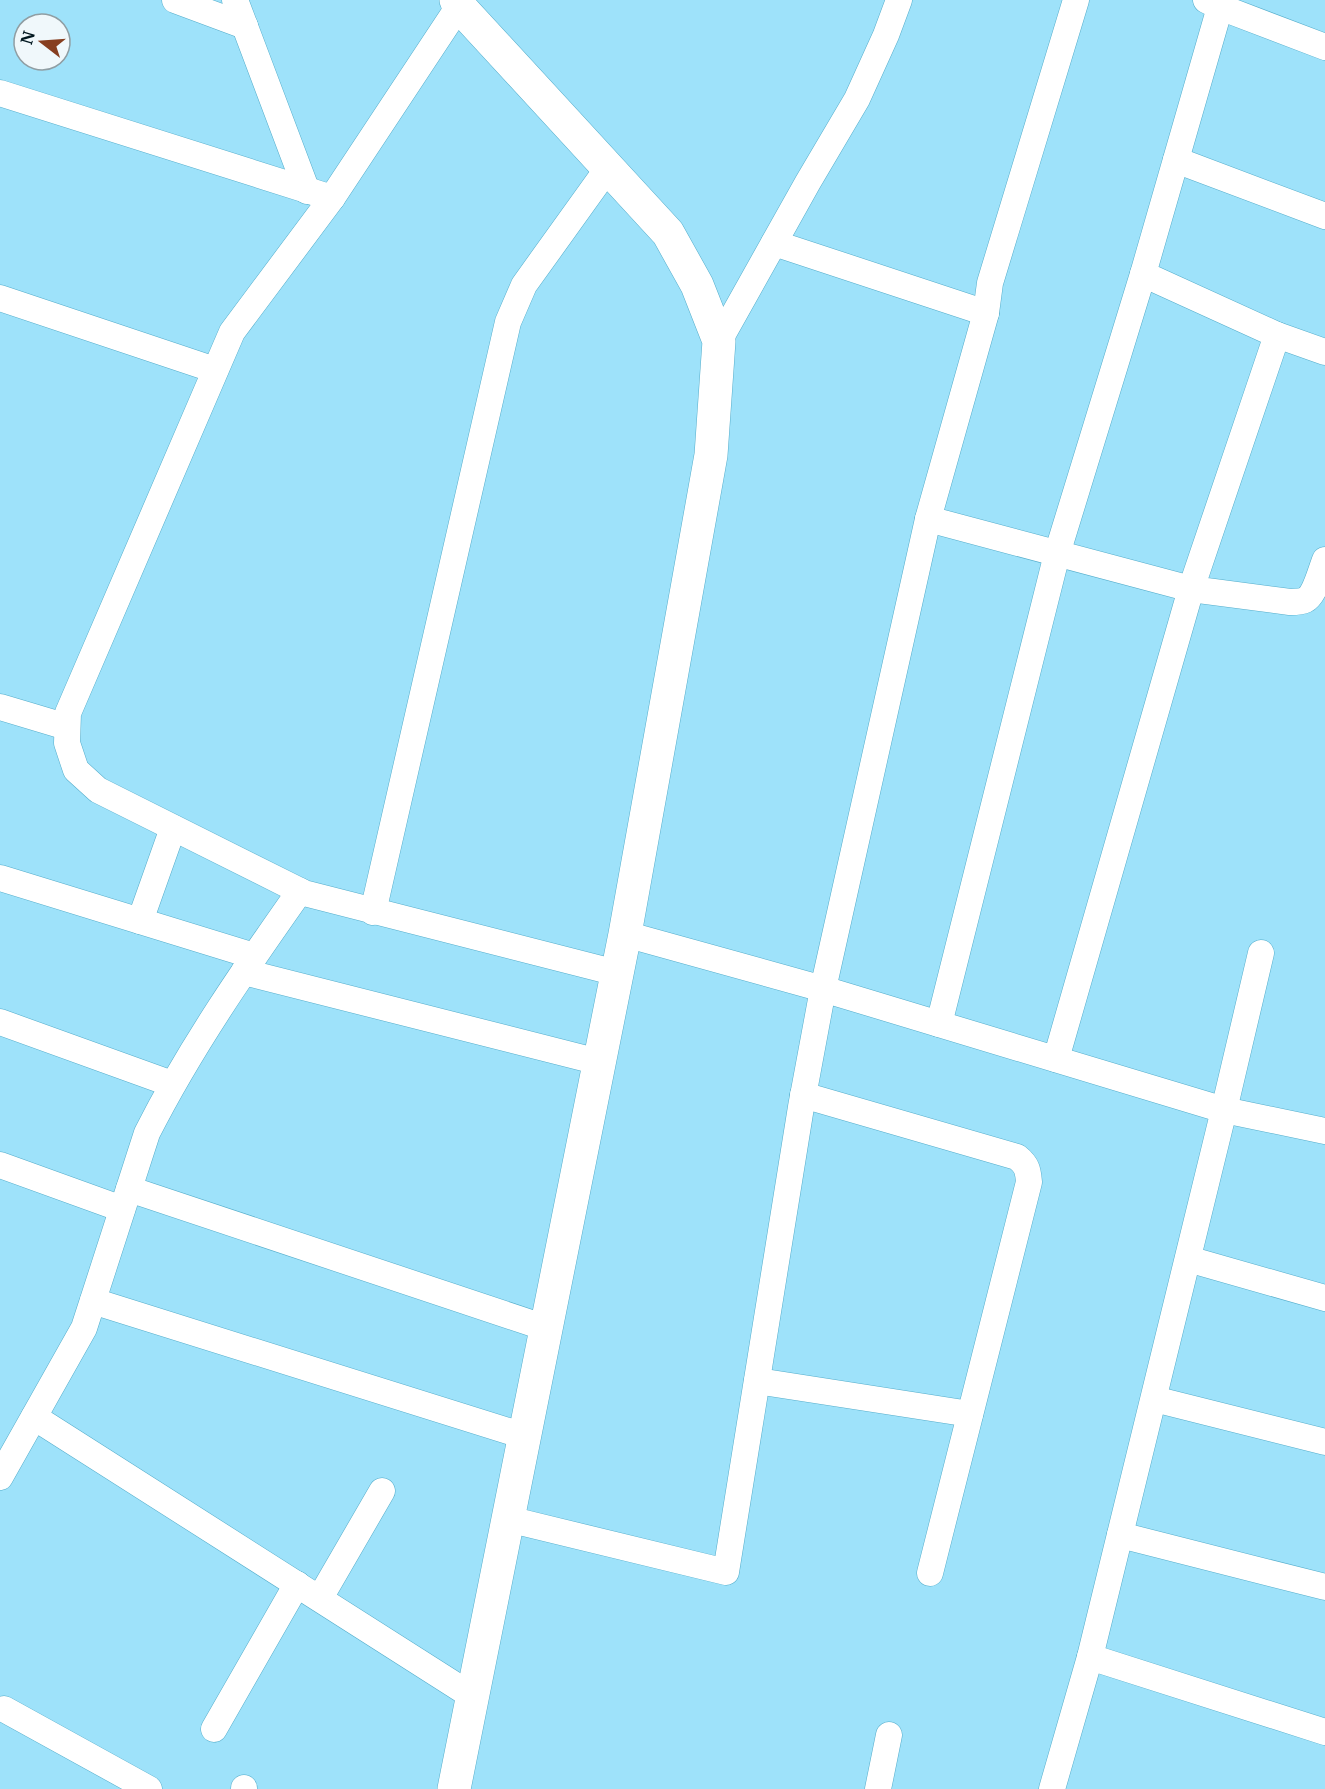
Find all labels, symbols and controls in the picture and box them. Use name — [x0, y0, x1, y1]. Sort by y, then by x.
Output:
north arrow — [12, 12, 72, 72]
text: N — [16, 28, 39, 47]

